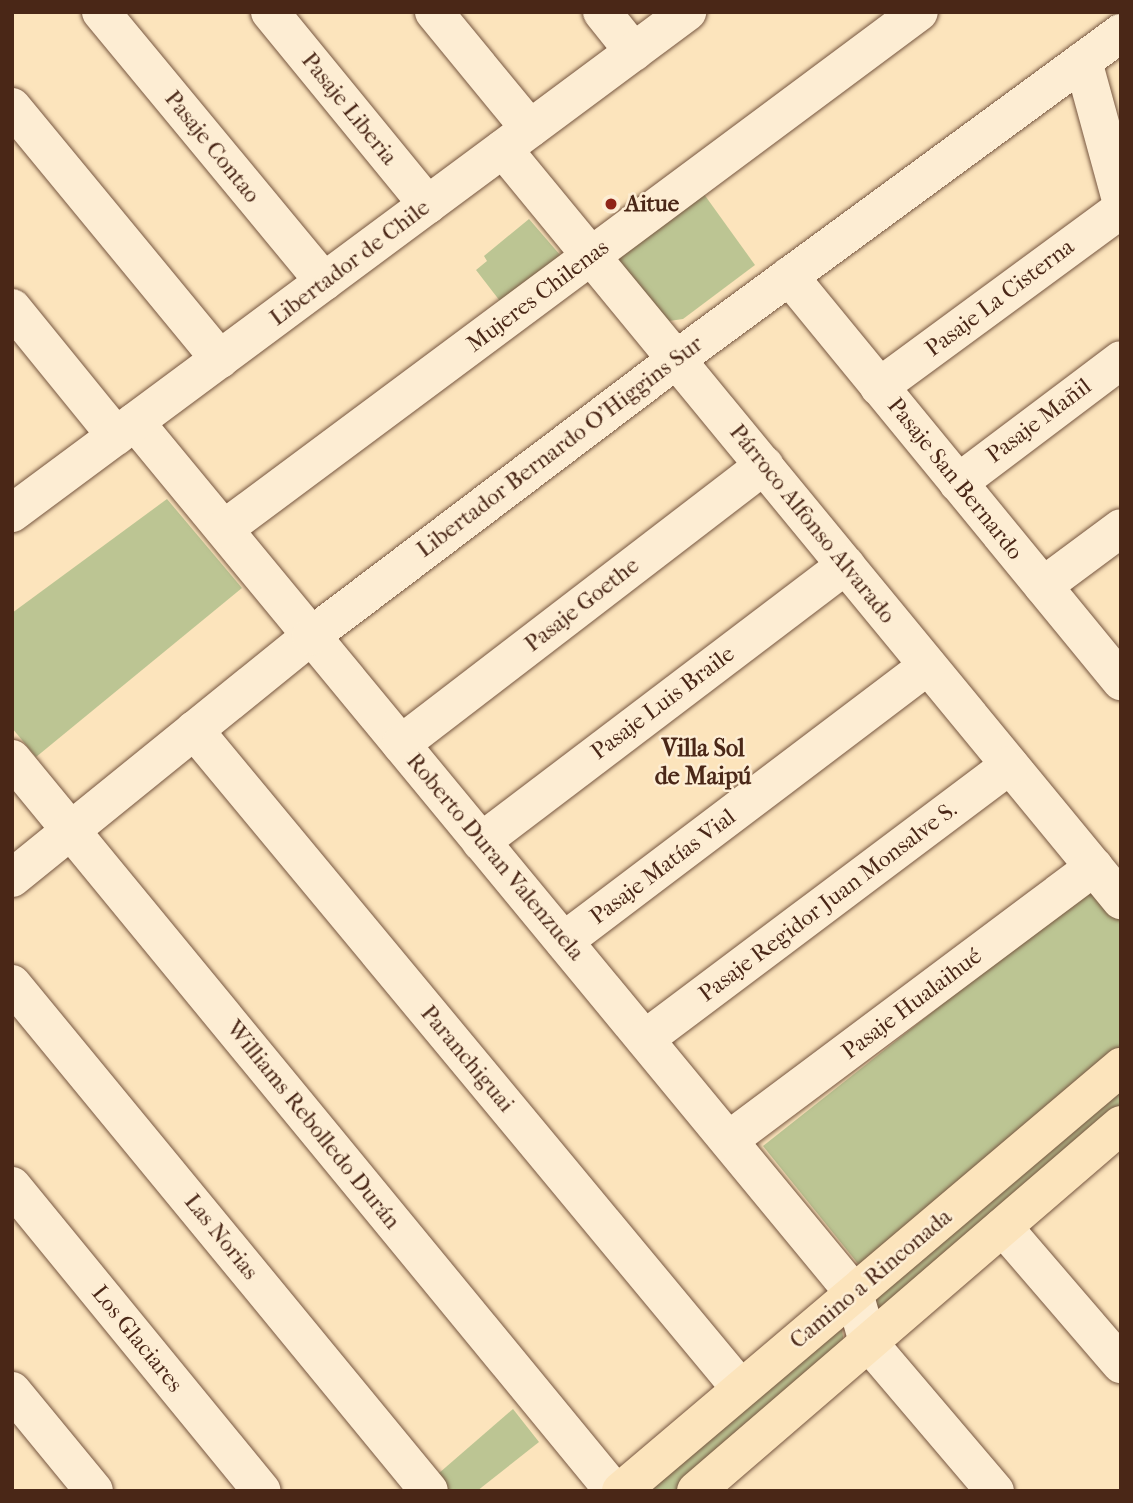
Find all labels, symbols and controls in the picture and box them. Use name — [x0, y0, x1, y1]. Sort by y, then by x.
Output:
street label: Pasaje Liberia — [295, 47, 403, 171]
street label: Pasaje Contao — [158, 85, 266, 209]
place label: Aitue — [625, 190, 679, 218]
street label: Libertador de Chile — [265, 194, 435, 332]
marker: Aitue — [603, 196, 619, 212]
street label: Pasaje La Cisterna — [920, 233, 1080, 363]
street label: Mujeres Chilenas — [462, 234, 614, 358]
street label: Libertador Bernardo O'Higgins Sur — [412, 330, 708, 564]
street label: Pasaje Mañil — [981, 373, 1097, 469]
street label: Pasaje San Bernardo — [881, 393, 1029, 565]
street label: Párroco Alfonso Alvarado — [723, 419, 901, 629]
street label: Pasaje Goethe — [519, 552, 645, 658]
street label: Pasaje Luis Braile — [586, 640, 740, 766]
district label: Villa Sol de Maipú — [655, 735, 751, 791]
street label: Roberto Duran Valenzuela — [400, 748, 590, 966]
street label: Pasaje Regidor Juan Monsalve S. — [694, 796, 962, 1008]
street label: Pasaje Matías Vial — [585, 803, 741, 931]
street label: Pasaje Hualaihué — [837, 942, 987, 1066]
street label: Paranchiguai — [414, 1000, 520, 1118]
street label: Williams Rebolledo Durán — [220, 1015, 406, 1235]
street label: Las Norias — [178, 1189, 264, 1285]
street label: Camino a Rinconada — [784, 1203, 958, 1355]
street label: Los Glaciares — [86, 1280, 188, 1398]

